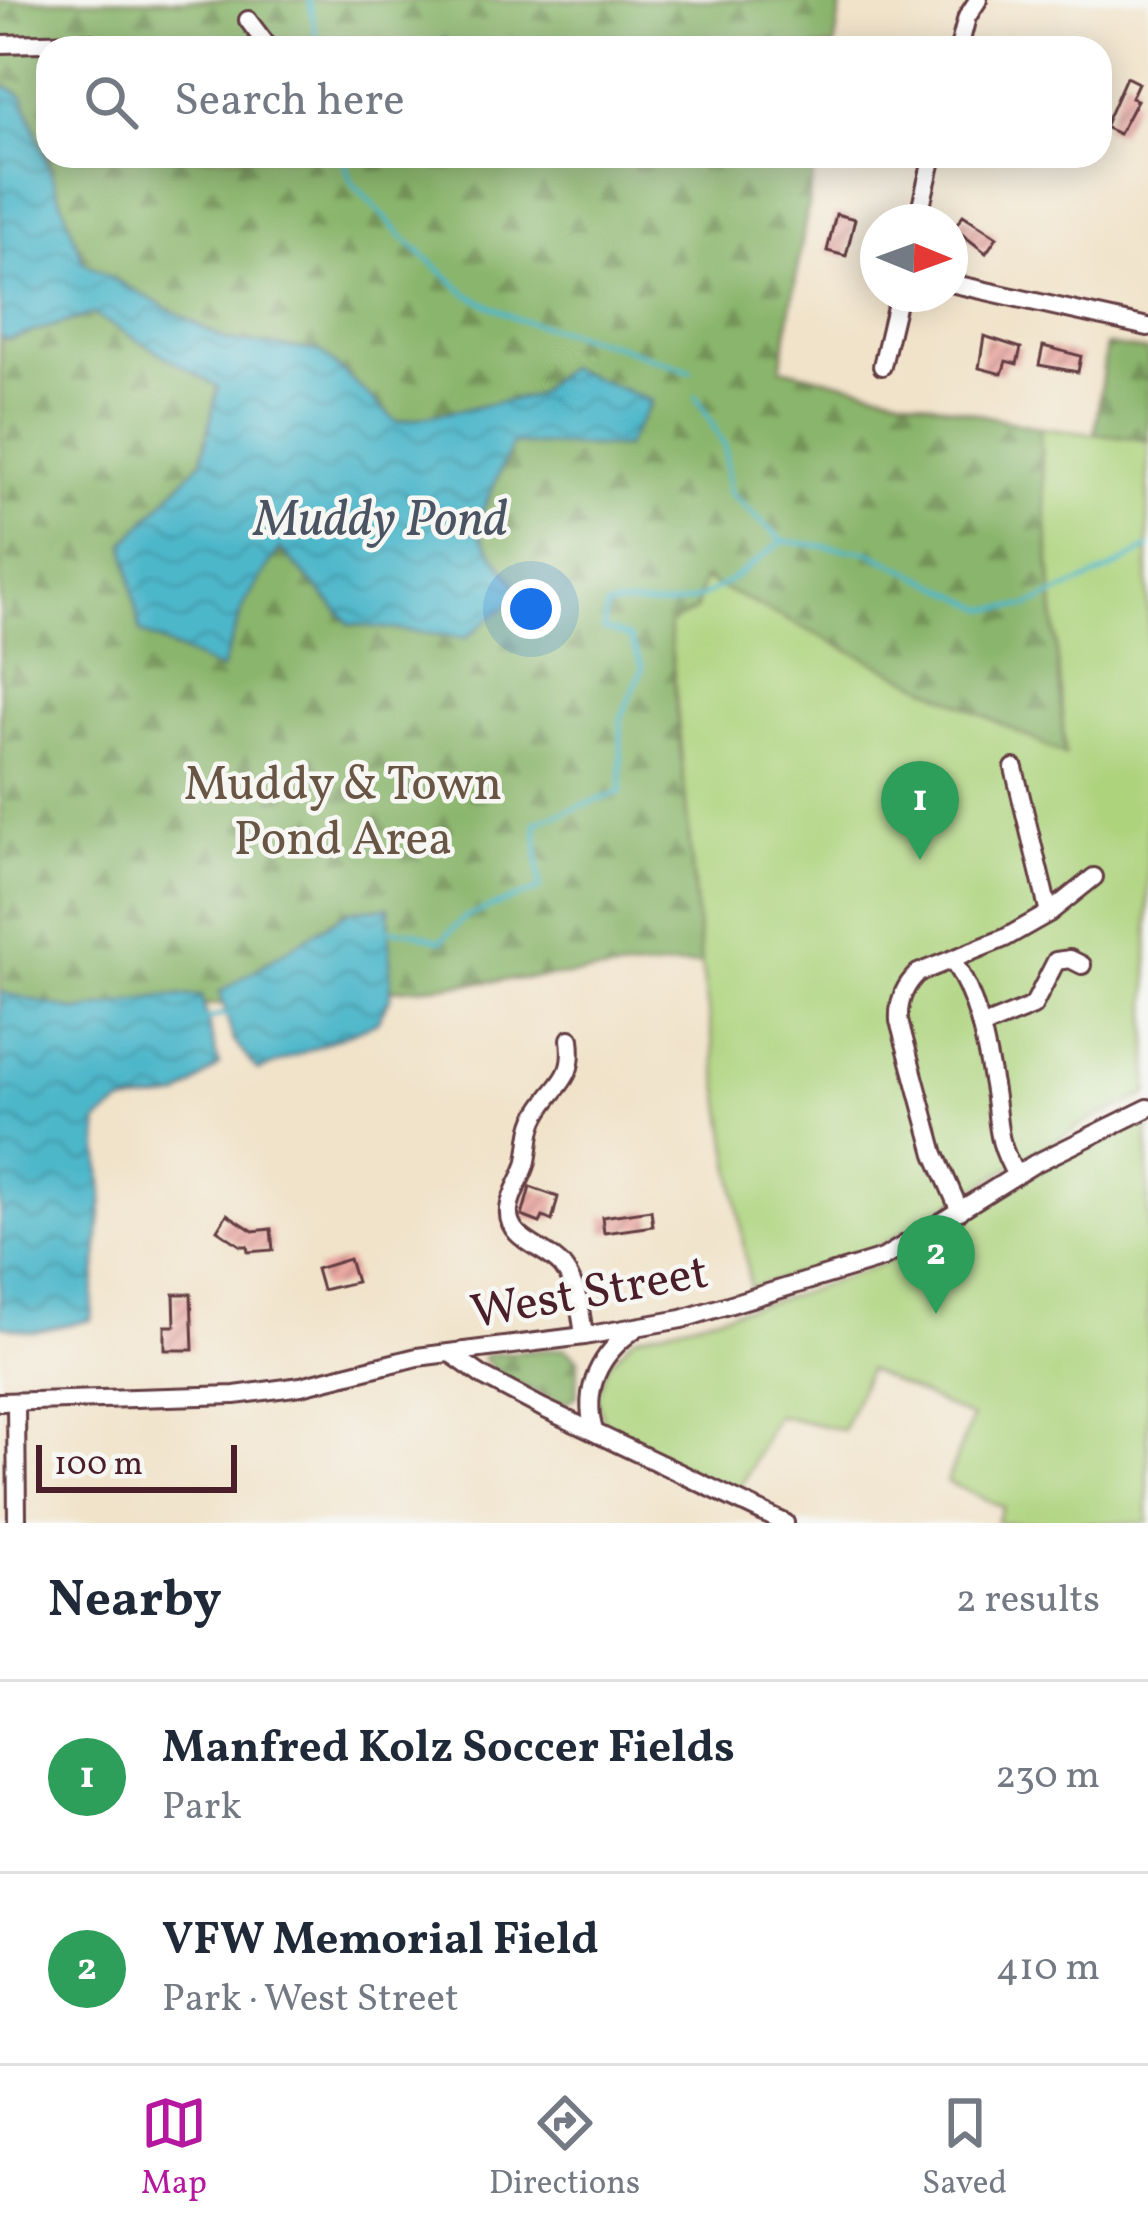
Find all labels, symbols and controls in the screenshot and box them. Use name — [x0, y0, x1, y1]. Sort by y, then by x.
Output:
search box — [36, 36, 1112, 168]
icon: search — [78, 69, 144, 135]
text: Search here — [174, 71, 405, 134]
north arrow — [860, 204, 968, 312]
water label: Muddy Pond — [252, 486, 508, 557]
your location — [501, 579, 561, 639]
park label: Muddy & Town Pond Area — [184, 753, 502, 875]
pin: 1 — [881, 761, 959, 860]
pin: 2 — [897, 1215, 975, 1314]
street label: West Street — [466, 1241, 714, 1348]
scale bar — [36, 1439, 237, 1492]
text: 100 m — [54, 1443, 143, 1489]
text: Nearby — [48, 1566, 222, 1637]
text: 2 results — [956, 1574, 1100, 1628]
text: Manfred Kolz Soccer Fields — [162, 1718, 735, 1781]
text: 1 — [79, 1750, 95, 1804]
text: 230 m — [995, 1750, 1100, 1804]
text: Park — [162, 1781, 242, 1835]
text: VFW Memorial Field — [162, 1910, 599, 1973]
text: 2 — [77, 1942, 97, 1996]
text: 410 m — [996, 1942, 1100, 1996]
text: Park · West Street — [162, 1973, 459, 2027]
tab: Map — [141, 2090, 207, 2208]
tab: Directions — [489, 2090, 640, 2208]
tab: Saved — [922, 2090, 1007, 2208]

